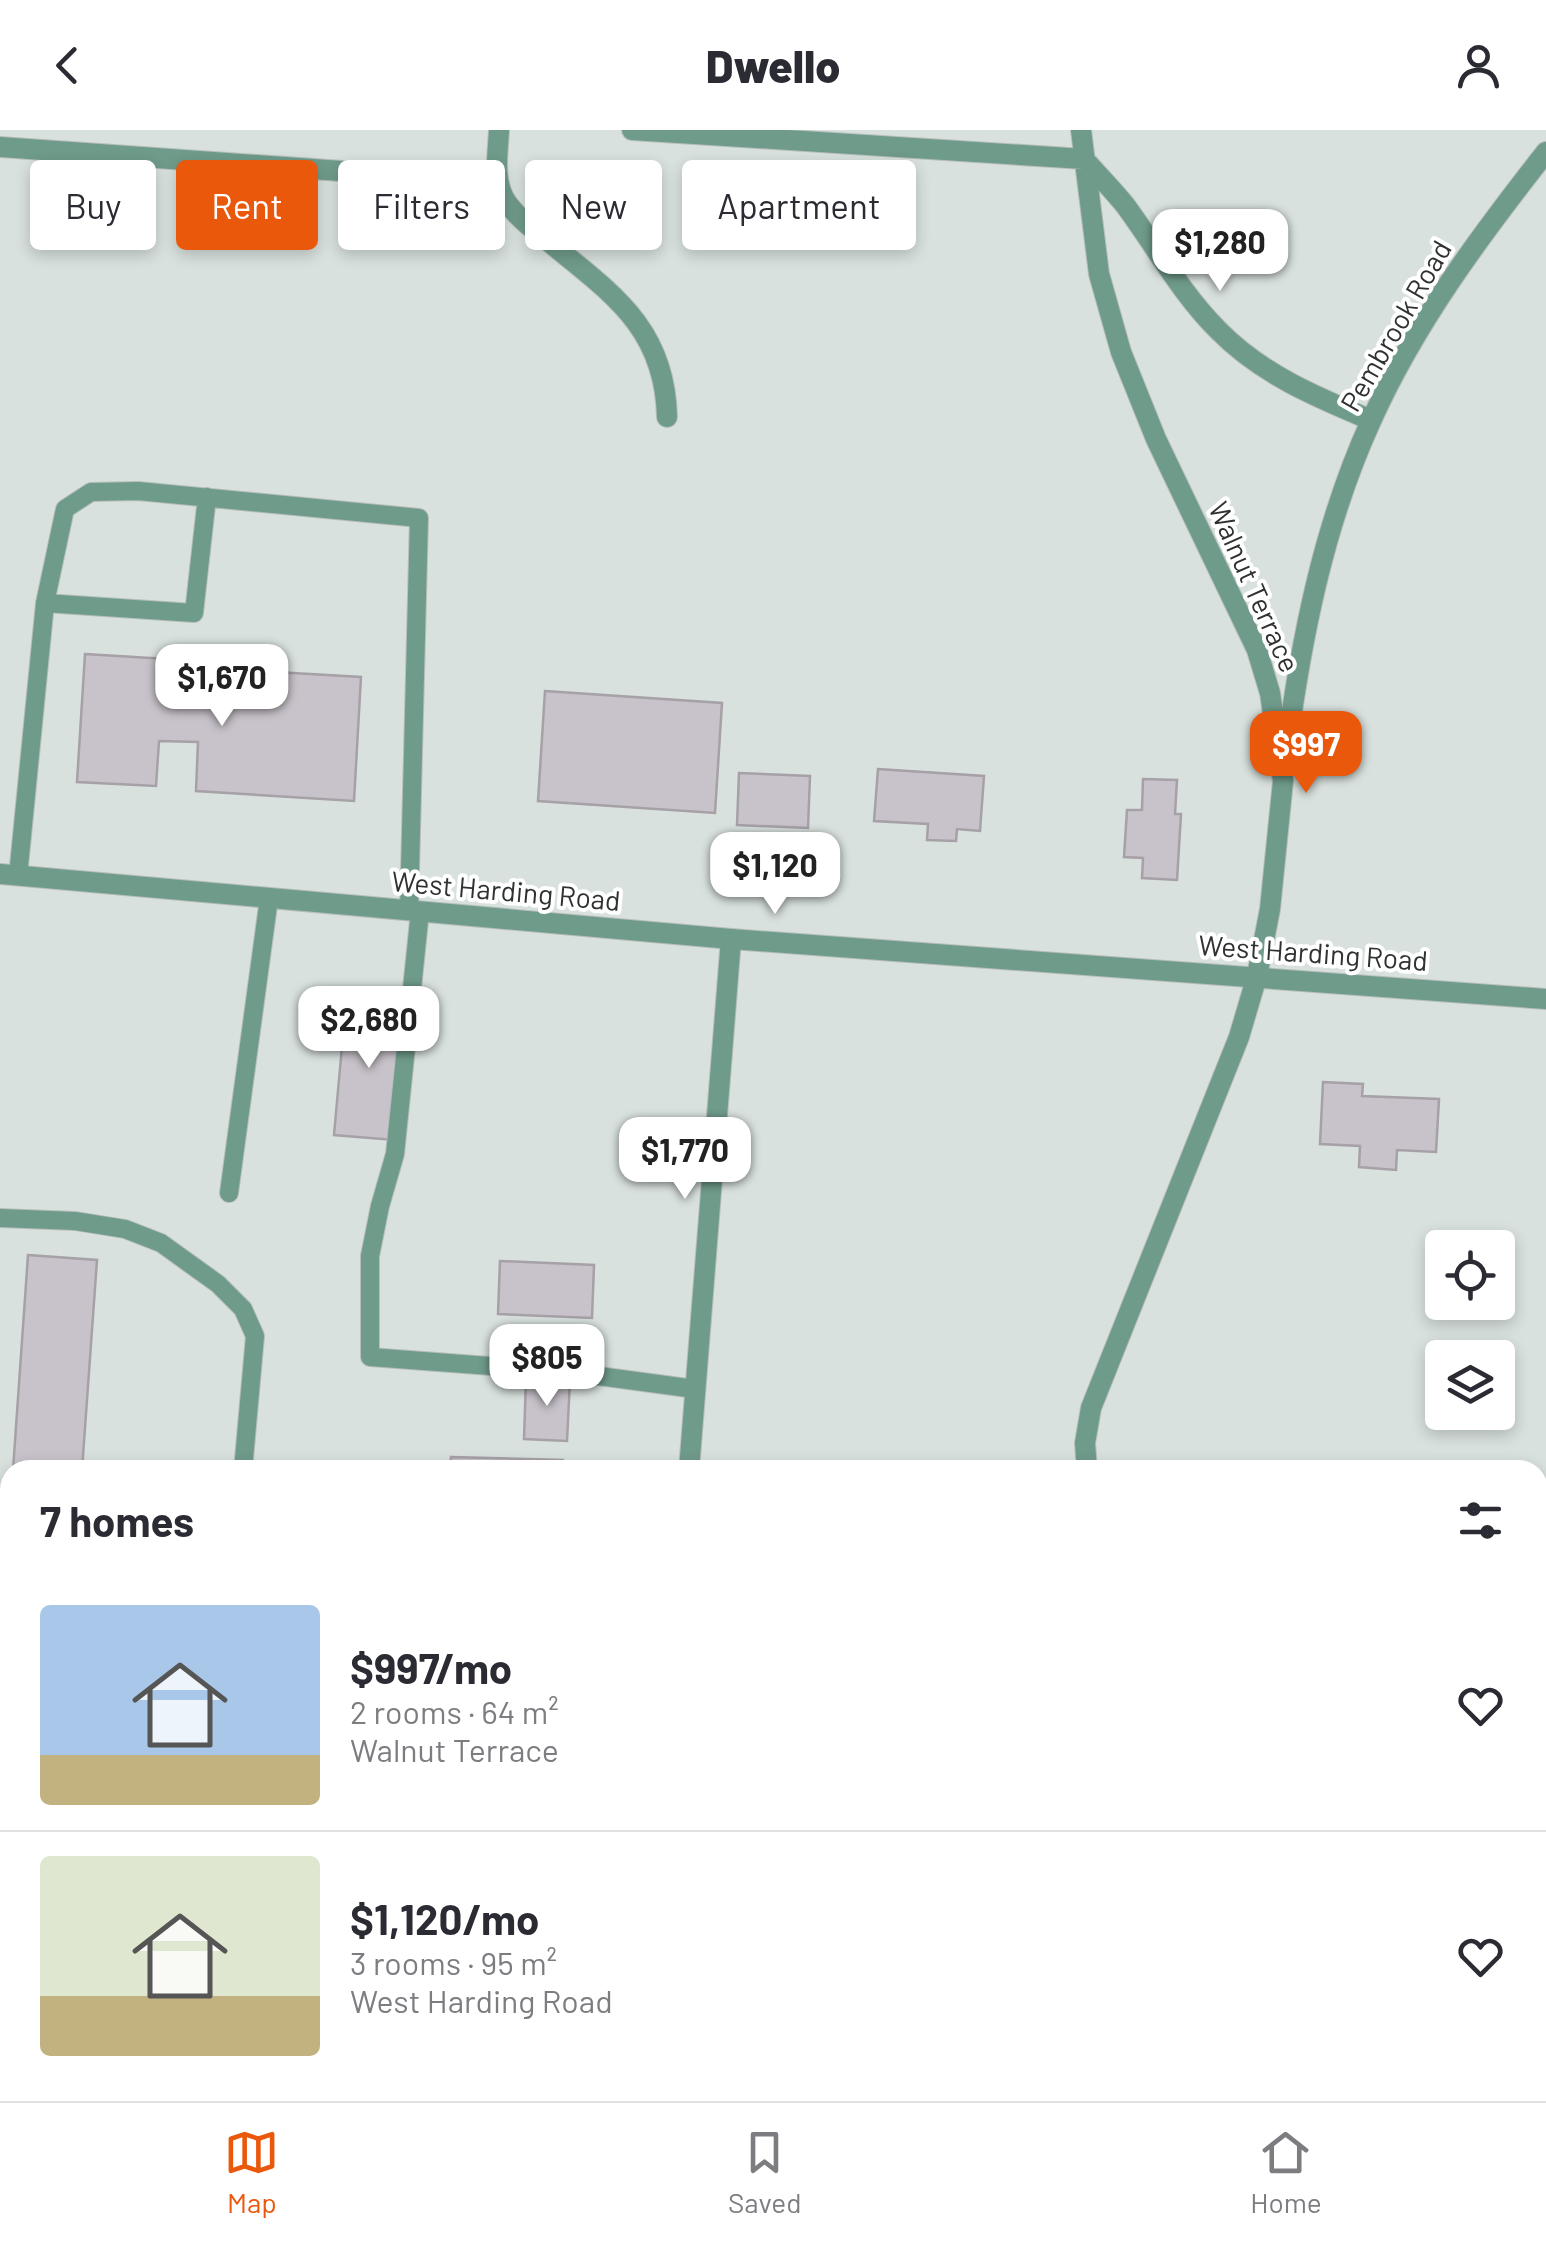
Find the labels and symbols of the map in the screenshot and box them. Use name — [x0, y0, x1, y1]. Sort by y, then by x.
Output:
pin: $1,280 — [1139, 209, 1301, 294]
street label: Pembrook Road — [1333, 234, 1458, 417]
street label: Walnut Terrace — [1202, 496, 1308, 677]
pin: $1,670 — [141, 644, 303, 729]
pin: $997 — [1247, 711, 1365, 796]
pin: $1,120 — [694, 832, 856, 917]
street label: West Harding Road — [390, 863, 622, 917]
street label: West Harding Road — [1197, 927, 1429, 977]
pin: $2,680 — [288, 986, 450, 1071]
pin: $1,770 — [604, 1117, 766, 1202]
pin: $805 — [488, 1324, 606, 1409]

